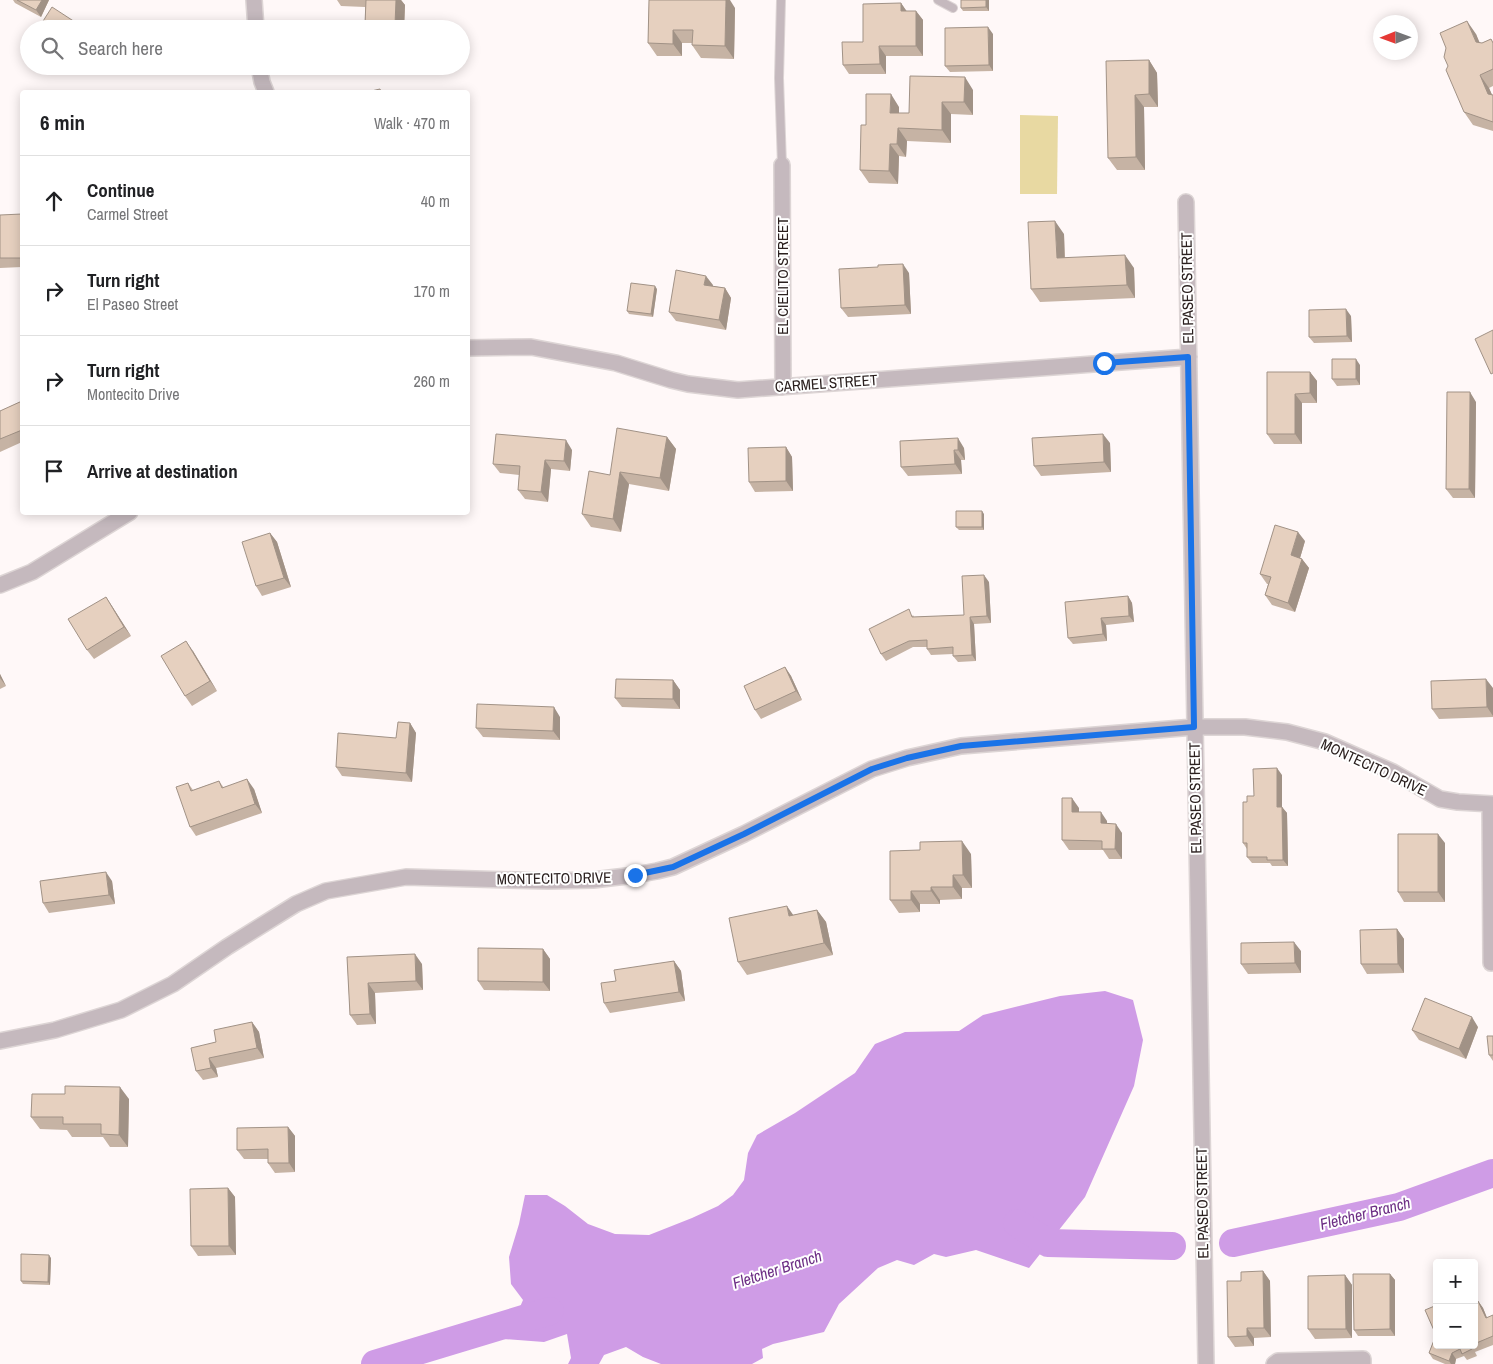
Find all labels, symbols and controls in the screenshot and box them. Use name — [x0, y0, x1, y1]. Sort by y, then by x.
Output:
north arrow — [1373, 15, 1418, 60]
search box — [20, 20, 470, 75]
icon: search — [38, 34, 66, 62]
text: Search here — [78, 35, 163, 61]
text: 6 min — [40, 108, 85, 137]
text: Walk · 470 m — [374, 112, 450, 134]
text: Continue — [87, 177, 155, 203]
icon: ahead — [40, 187, 68, 215]
text: 40 m — [421, 190, 450, 212]
text: Carmel Street — [87, 203, 168, 225]
street label: EL CIELITO STREET — [772, 217, 793, 335]
street label: EL PASEO STREET — [1176, 232, 1198, 344]
text: Turn right — [87, 267, 159, 293]
icon: right — [40, 277, 68, 305]
text: 170 m — [414, 280, 450, 302]
text: El Paseo Street — [87, 293, 178, 315]
route start — [1093, 352, 1116, 375]
text: Turn right — [87, 357, 159, 383]
icon: right — [40, 367, 68, 395]
street label: CARMEL STREET — [774, 369, 878, 397]
text: 260 m — [414, 370, 450, 392]
text: Montecito Drive — [87, 383, 180, 405]
icon: arrive — [40, 457, 68, 485]
text: Arrive at destination — [87, 458, 238, 484]
street label: MONTECITO DRIVE — [1318, 733, 1430, 801]
street label: EL PASEO STREET — [1184, 742, 1206, 854]
route end — [624, 864, 647, 887]
street label: MONTECITO DRIVE — [497, 867, 611, 889]
street label: EL PASEO STREET — [1191, 1147, 1213, 1259]
water label: Fletcher Branch — [1317, 1191, 1413, 1235]
water label: Fletcher Branch — [730, 1244, 824, 1294]
map controls — [1433, 1259, 1478, 1349]
button: + — [1433, 1259, 1478, 1304]
button: − — [1433, 1304, 1478, 1349]

